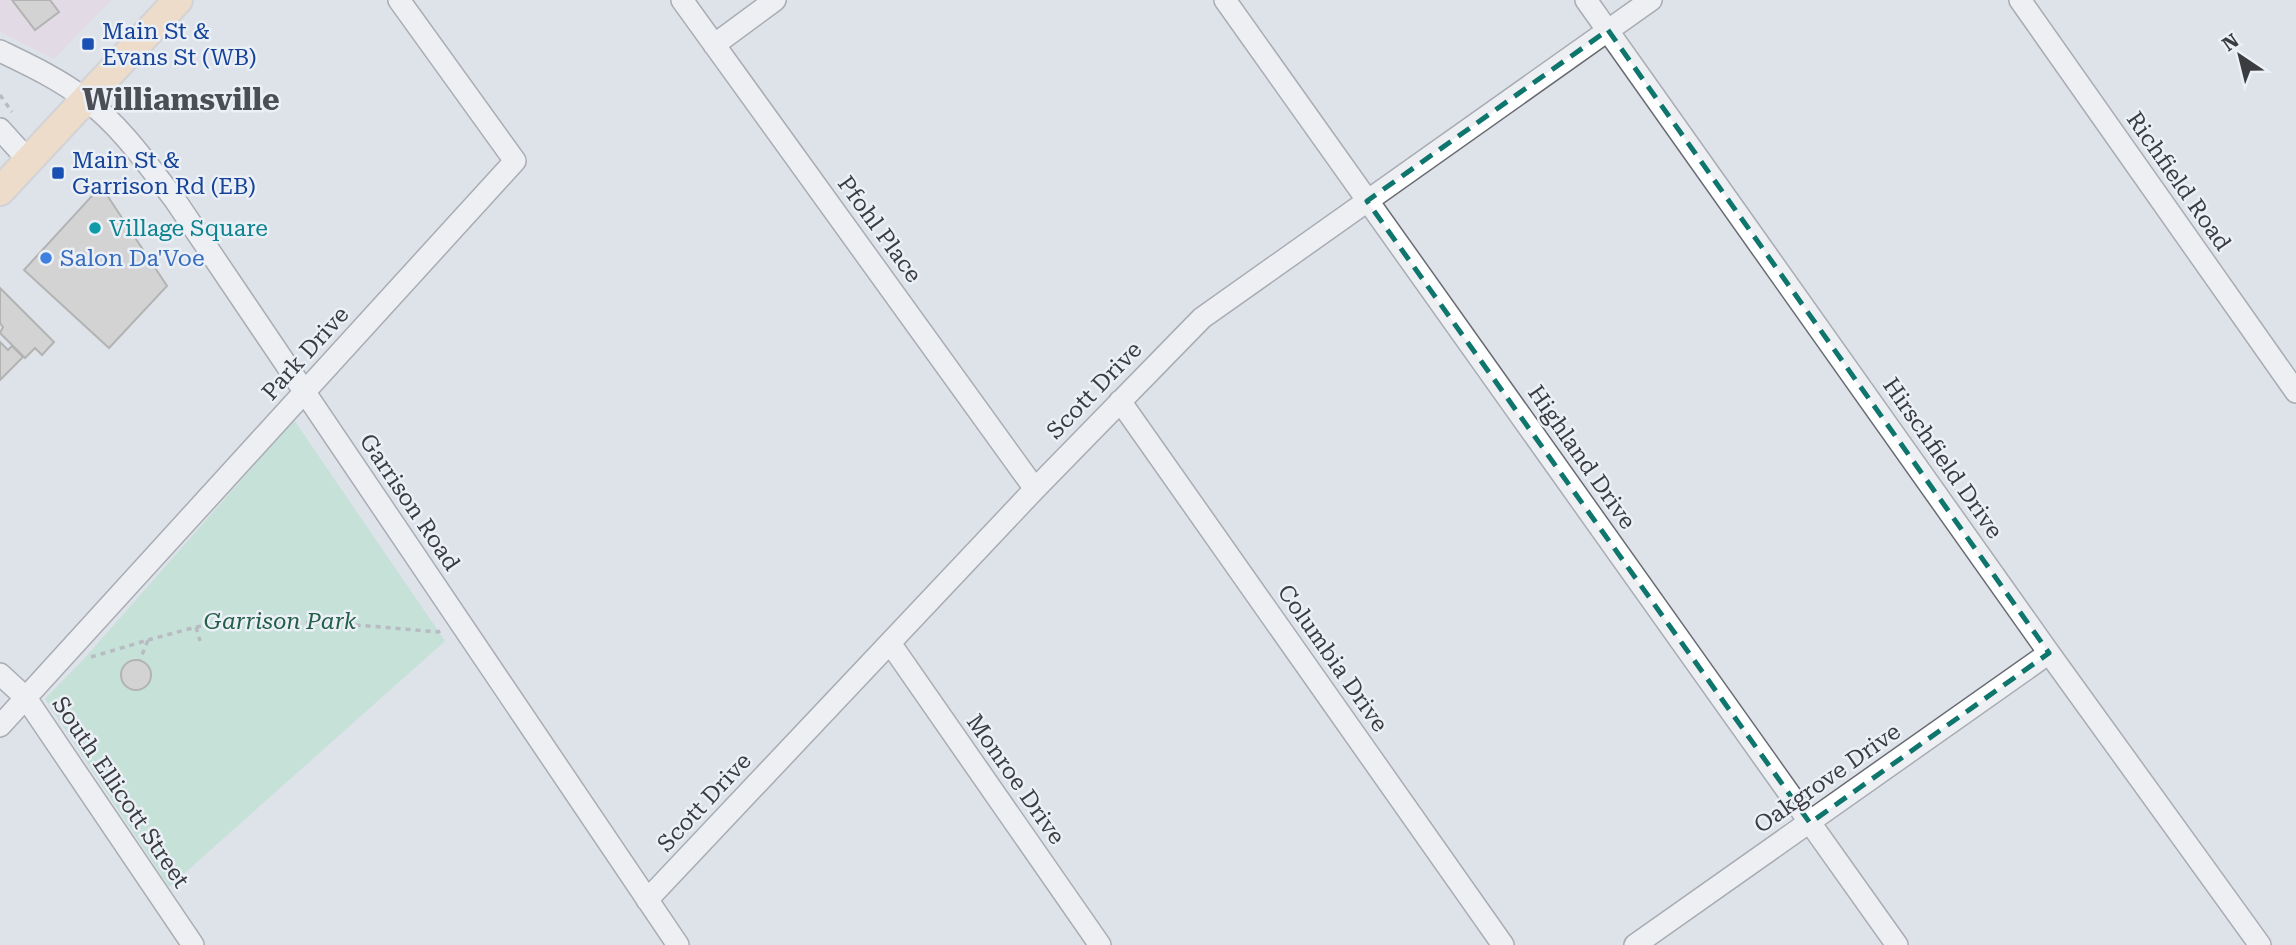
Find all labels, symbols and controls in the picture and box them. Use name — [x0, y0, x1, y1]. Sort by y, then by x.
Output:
place label: Main St & Evans St (WB) — [102, 18, 256, 71]
north arrow — [2205, 21, 2275, 91]
text: N — [2218, 29, 2243, 56]
marker: Main St & Evans St (WB) — [80, 36, 96, 52]
district label: Williamsville — [82, 82, 280, 117]
street label: Richfield Road — [2121, 107, 2237, 256]
place label: Main St & Garrison Rd (EB) — [72, 147, 256, 200]
marker: Main St & Garrison Rd (EB) — [50, 165, 66, 181]
street label: Pfohl Place — [832, 171, 927, 288]
place label: Village Square — [109, 215, 268, 242]
marker: Village Square — [87, 220, 103, 236]
place label: Salon Da'Voe — [60, 245, 205, 272]
marker: Salon Da'Voe — [38, 250, 54, 266]
street label: Park Drive — [256, 301, 354, 406]
street label: Scott Drive — [1041, 336, 1147, 445]
street label: Hirschfield Drive — [1877, 373, 2008, 544]
street label: Highland Drive — [1522, 380, 1641, 534]
street label: Garrison Road — [354, 429, 465, 576]
street label: Columbia Drive — [1272, 580, 1393, 737]
park label: Garrison Park — [204, 608, 357, 635]
street label: South Ellicott Street — [47, 692, 195, 893]
street label: Monroe Drive — [961, 709, 1070, 849]
street label: Oakgrove Drive — [1749, 718, 1906, 839]
street label: Scott Drive — [652, 747, 757, 857]

